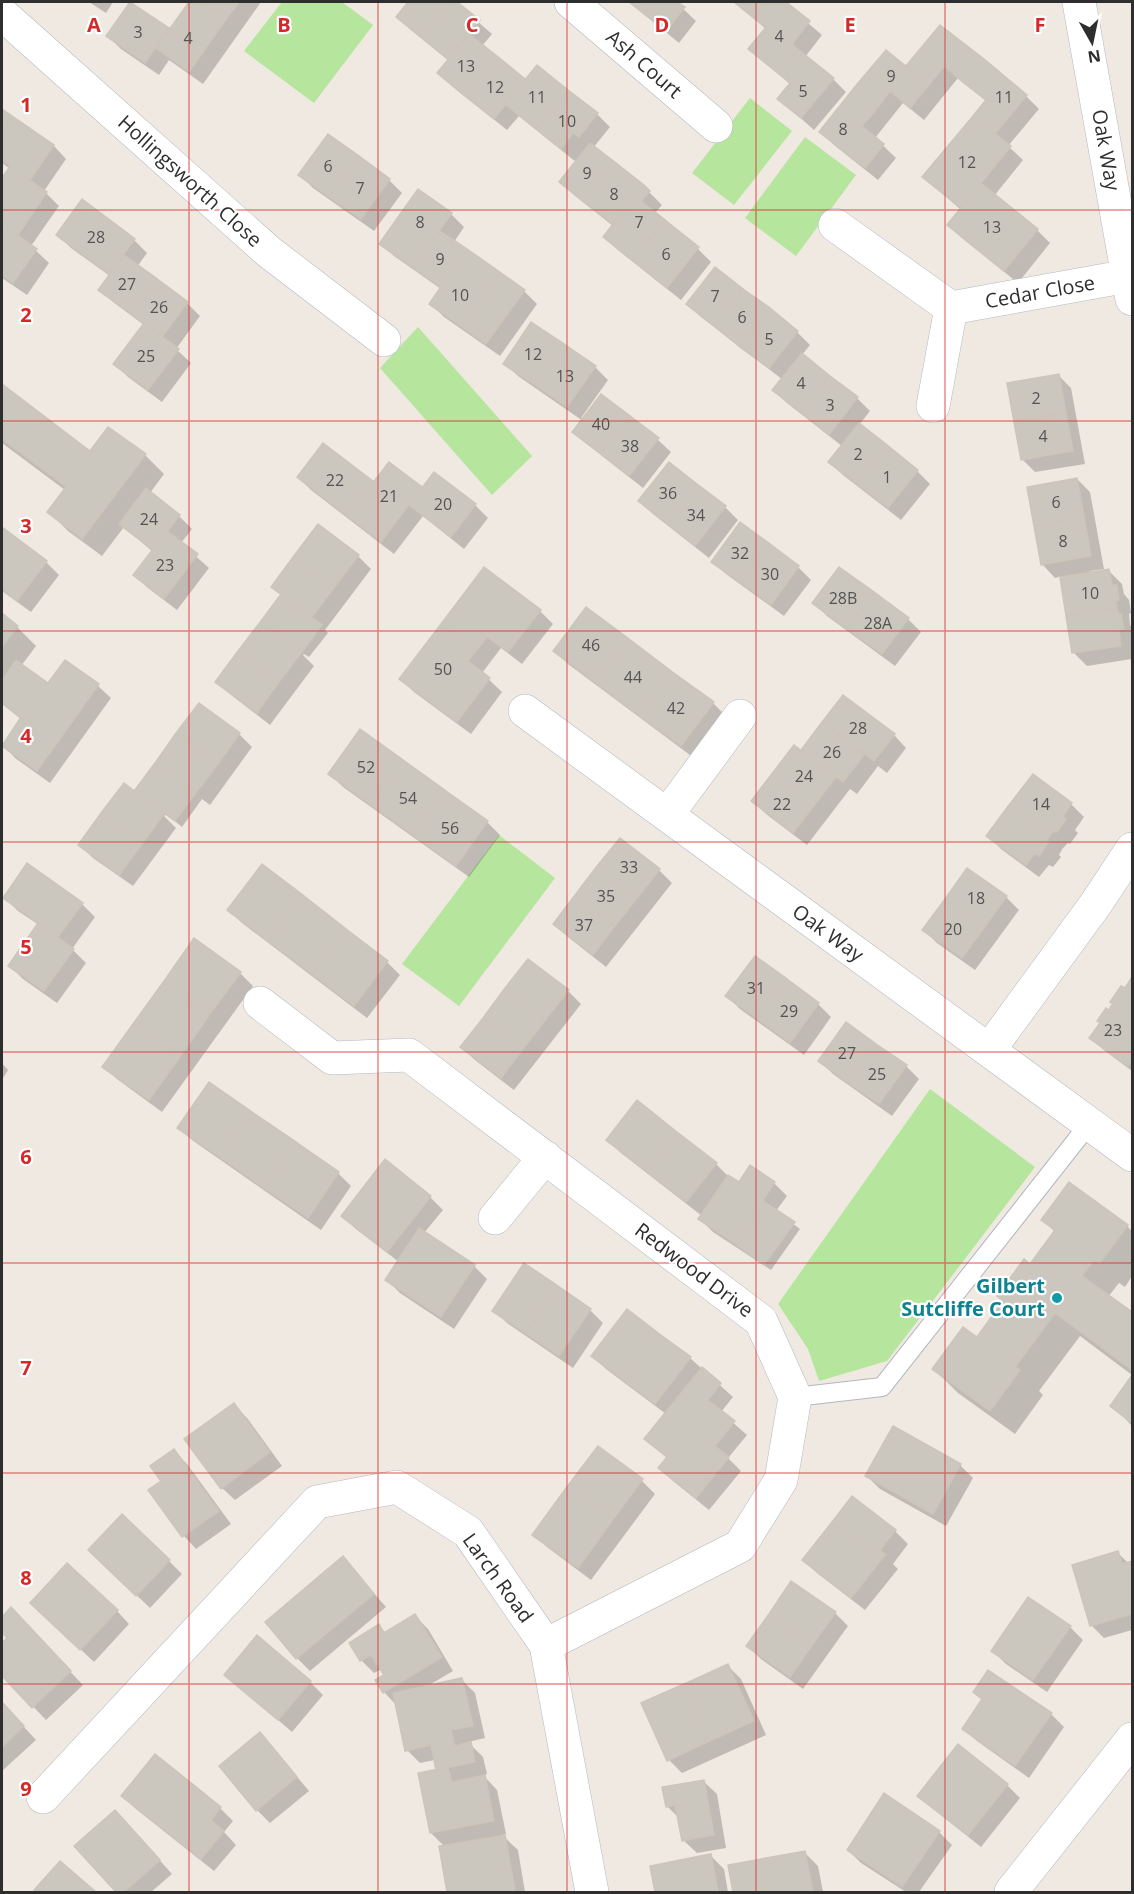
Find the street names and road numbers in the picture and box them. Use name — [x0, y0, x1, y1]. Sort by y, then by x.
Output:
street label: Ash Court — [601, 23, 688, 104]
street label: Oak Way — [1086, 107, 1127, 194]
street label: Hollingsworth Close — [112, 109, 268, 253]
street label: Cedar Close — [983, 269, 1097, 314]
street label: Oak Way — [787, 898, 870, 968]
street label: Redwood Drive — [630, 1216, 759, 1323]
street label: Larch Road — [457, 1527, 540, 1628]

